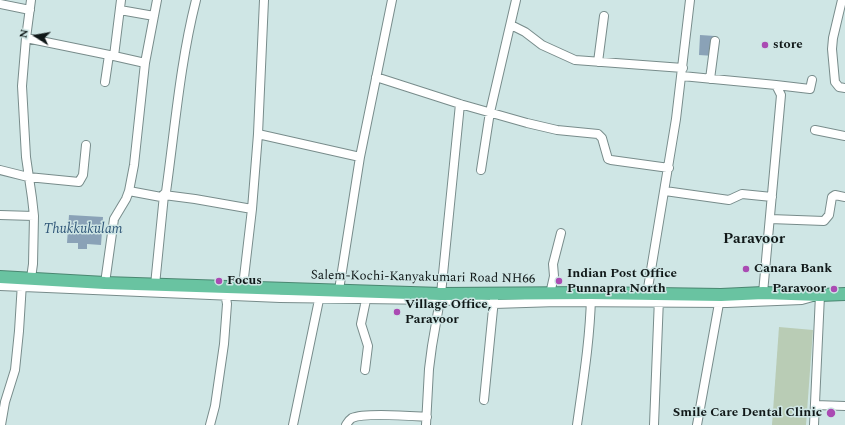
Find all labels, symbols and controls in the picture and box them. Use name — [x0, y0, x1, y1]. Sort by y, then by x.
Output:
north arrow — [16, 16, 56, 56]
text: N — [15, 28, 33, 40]
place label: store — [773, 37, 803, 53]
marker: store — [760, 40, 770, 50]
water label: Thukkukulam — [43, 222, 123, 238]
district label: Paravoor — [723, 231, 785, 249]
place label: Canara Bank — [754, 261, 832, 277]
marker: Canara Bank — [741, 264, 751, 274]
place label: Indian Post Office Punnapra North — [567, 266, 677, 297]
street label: Salem-Kochi-Kanyakumari Road NH66 — [311, 268, 535, 288]
place label: Focus — [227, 273, 262, 289]
marker: Focus — [214, 276, 224, 286]
marker: Indian Post Office Punnapra North — [554, 276, 564, 286]
place label: Paravoor — [772, 281, 826, 297]
marker: Paravoor — [829, 284, 839, 294]
place label: Village Office, Paravoor — [405, 297, 491, 328]
marker: Village Office, Paravoor — [392, 307, 402, 317]
place label: Smile Care Dental Clinic — [673, 405, 822, 421]
marker: Smile Care Dental Clinic — [825, 407, 837, 419]

